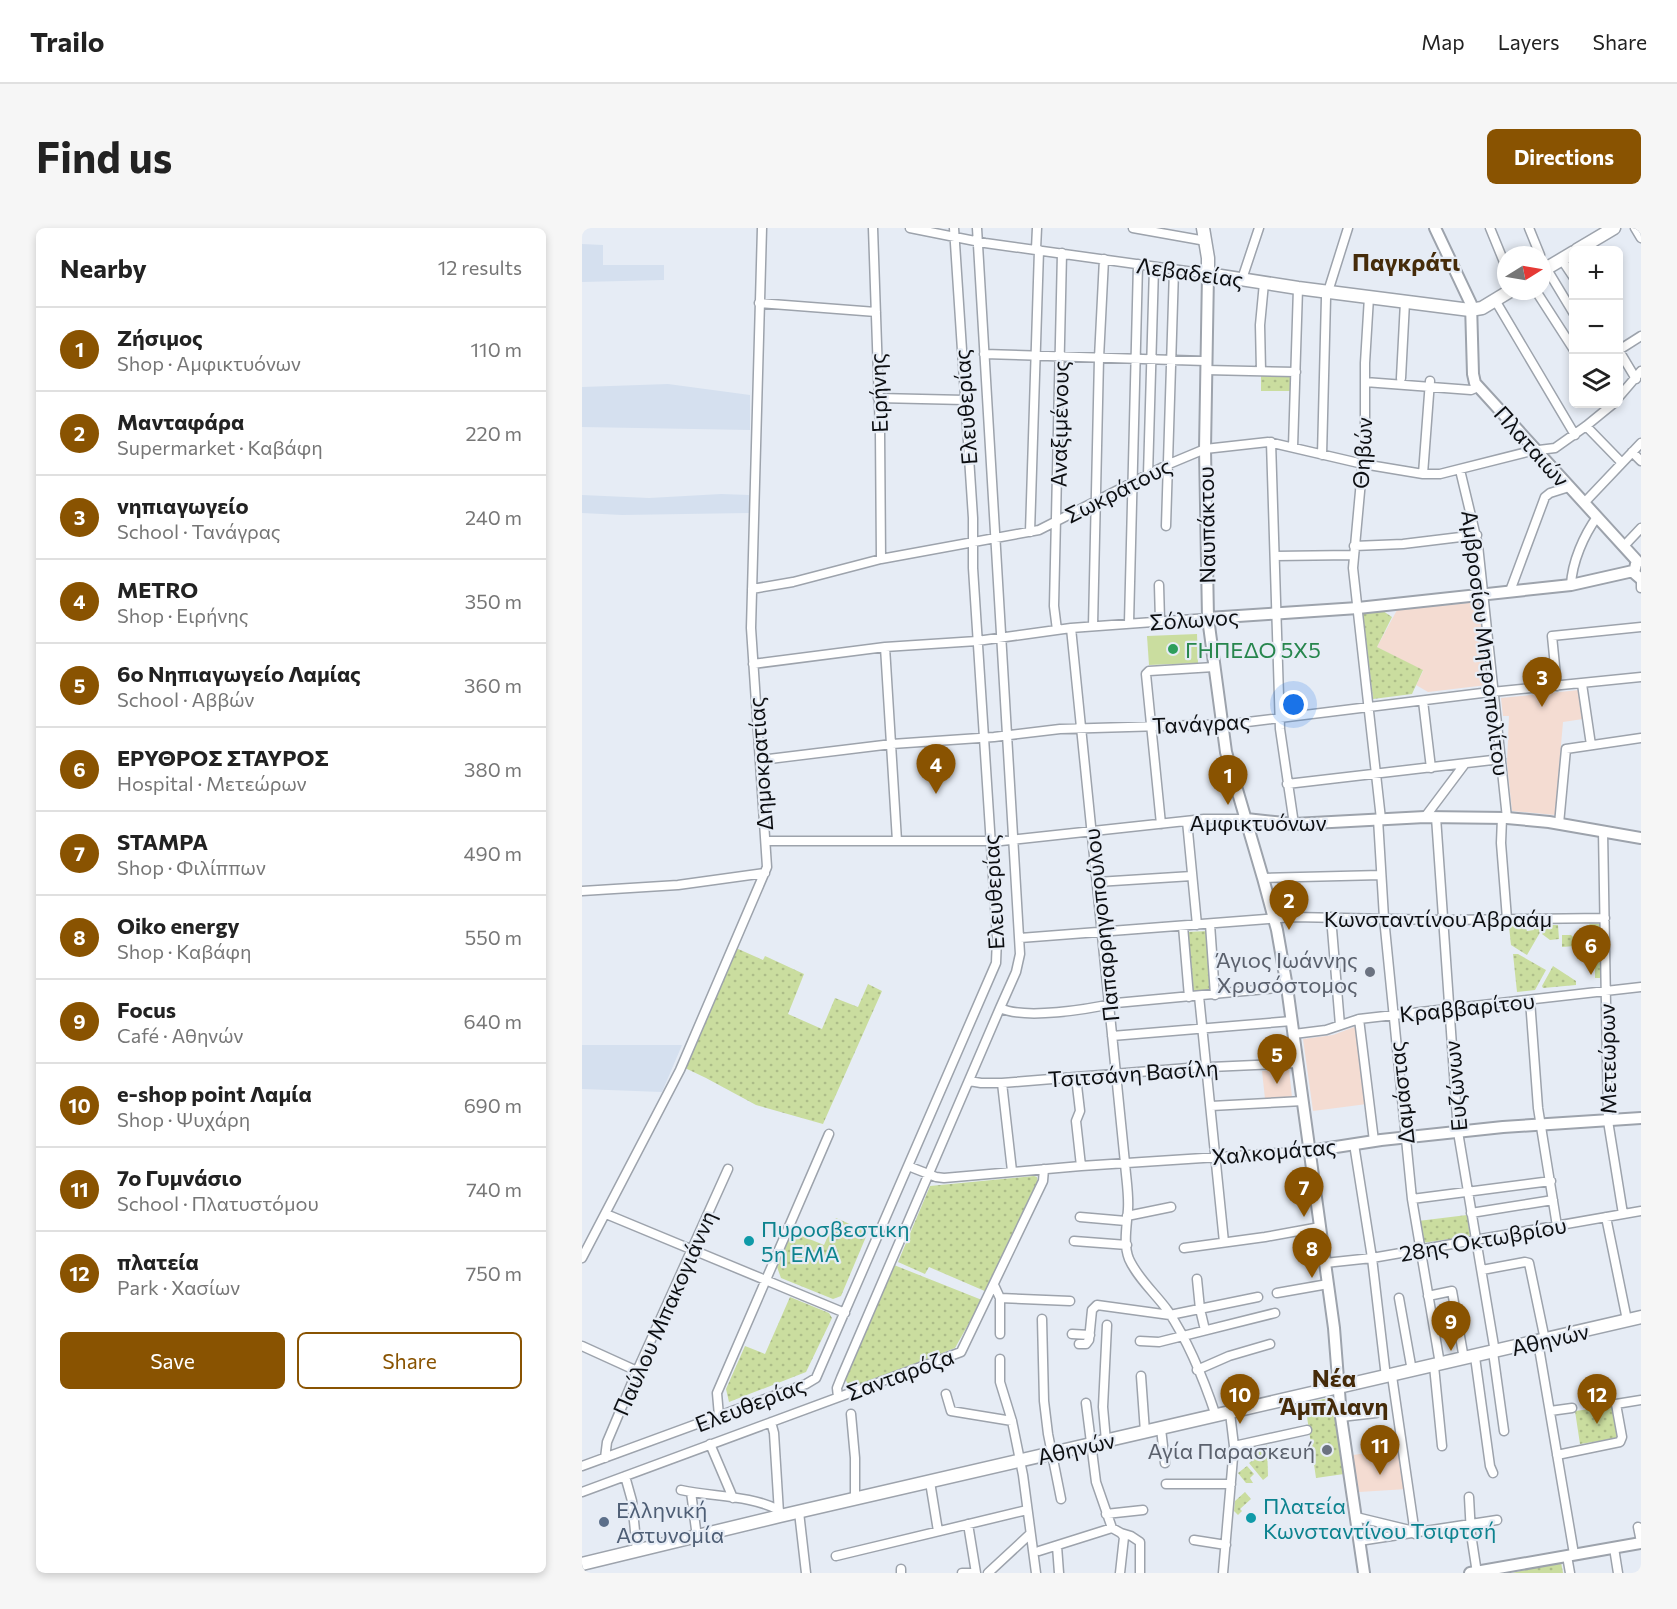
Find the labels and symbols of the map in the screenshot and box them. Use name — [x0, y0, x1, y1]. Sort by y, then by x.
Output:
north arrow — [1497, 246, 1551, 300]
district label: Παγκράτι — [1352, 247, 1460, 276]
street label: Λεβαδείας — [1135, 251, 1245, 293]
street label: Ελευθερίας — [947, 348, 983, 466]
street label: Ειρήνης — [863, 353, 893, 433]
street label: Αναξιμένους — [1044, 360, 1074, 488]
street label: Πλαταιών — [1489, 400, 1575, 492]
street label: Θηβών — [1347, 417, 1377, 489]
street label: Σωκράτους — [1060, 452, 1176, 528]
street label: Ναυπάκτου — [1191, 466, 1221, 584]
street label: Αμβροσίου Μητροπολίτου — [1456, 509, 1516, 777]
street label: Σόλωνος — [1148, 602, 1240, 636]
place label: ΓΗΠΕΔΟ 5X5 — [1185, 636, 1321, 663]
marker: ΓΗΠΕΔΟ 5X5 — [1166, 642, 1180, 656]
pin: 3 — [1522, 658, 1562, 707]
your location — [1279, 690, 1308, 719]
street label: Δημοκρατίας — [742, 696, 778, 832]
street label: Τανάγρας — [1151, 707, 1251, 739]
pin: 4 — [916, 744, 956, 794]
pin: 1 — [1208, 756, 1248, 805]
street label: Αμφικτυόνων — [1189, 809, 1327, 836]
street label: Παπαρρηγοπούλου — [1077, 827, 1125, 1023]
street label: Ελευθερίας — [976, 833, 1010, 951]
pin: 2 — [1270, 880, 1308, 930]
street label: Κωνσταντίνου Αβραάμ — [1324, 905, 1552, 932]
pin: 6 — [1572, 926, 1610, 975]
place label: Άγιος Ιωάννης Χρυσόστομος — [1215, 946, 1358, 998]
marker: Άγιος Ιωάννης Χρυσόστομος — [1363, 965, 1377, 979]
street label: Κραββαρίτου — [1398, 986, 1536, 1028]
street label: Μετεώρων — [1593, 1003, 1621, 1115]
pin: 5 — [1258, 1034, 1296, 1084]
street label: Δαμάστας — [1382, 1040, 1420, 1146]
street label: Ευζώνων — [1438, 1040, 1472, 1132]
street label: Τσιτσάνη Βασίλη — [1047, 1054, 1219, 1092]
street label: Χαλκομάτας — [1211, 1132, 1337, 1170]
pin: 7 — [1284, 1168, 1324, 1217]
street label: Παύλου Μπακογιάννη — [607, 1206, 721, 1420]
street label: 28ης Οκτωβρίου — [1398, 1211, 1568, 1267]
place label: Πυροσβεστικη 5η ΕΜΑ — [761, 1215, 910, 1267]
pin: 8 — [1292, 1228, 1332, 1278]
marker: Πυροσβεστικη 5η ΕΜΑ — [742, 1234, 756, 1248]
pin: 9 — [1432, 1302, 1470, 1351]
street label: Αθηνών — [1508, 1317, 1592, 1361]
street label: Σανταρόζα — [843, 1342, 957, 1406]
district label: Νέα Άμπλιανη — [1278, 1363, 1388, 1420]
street label: Ελευθερίας — [691, 1371, 809, 1437]
pin: 10 — [1220, 1374, 1260, 1424]
pin: 12 — [1578, 1374, 1616, 1424]
street label: Αθηνών — [1034, 1426, 1118, 1470]
pin: 11 — [1360, 1426, 1400, 1475]
place label: Αγία Παρασκευή — [1147, 1437, 1315, 1464]
marker: Αγία Παρασκευή — [1320, 1443, 1334, 1457]
place label: Πλατεία Κωνσταντίνου Τσιφτσή — [1263, 1492, 1496, 1544]
place label: Ελληνική Αστυνομία — [616, 1496, 724, 1548]
marker: Πλατεία Κωνσταντίνου Τσιφτσή — [1244, 1511, 1258, 1525]
marker: Ελληνική Αστυνομία — [597, 1515, 611, 1529]

